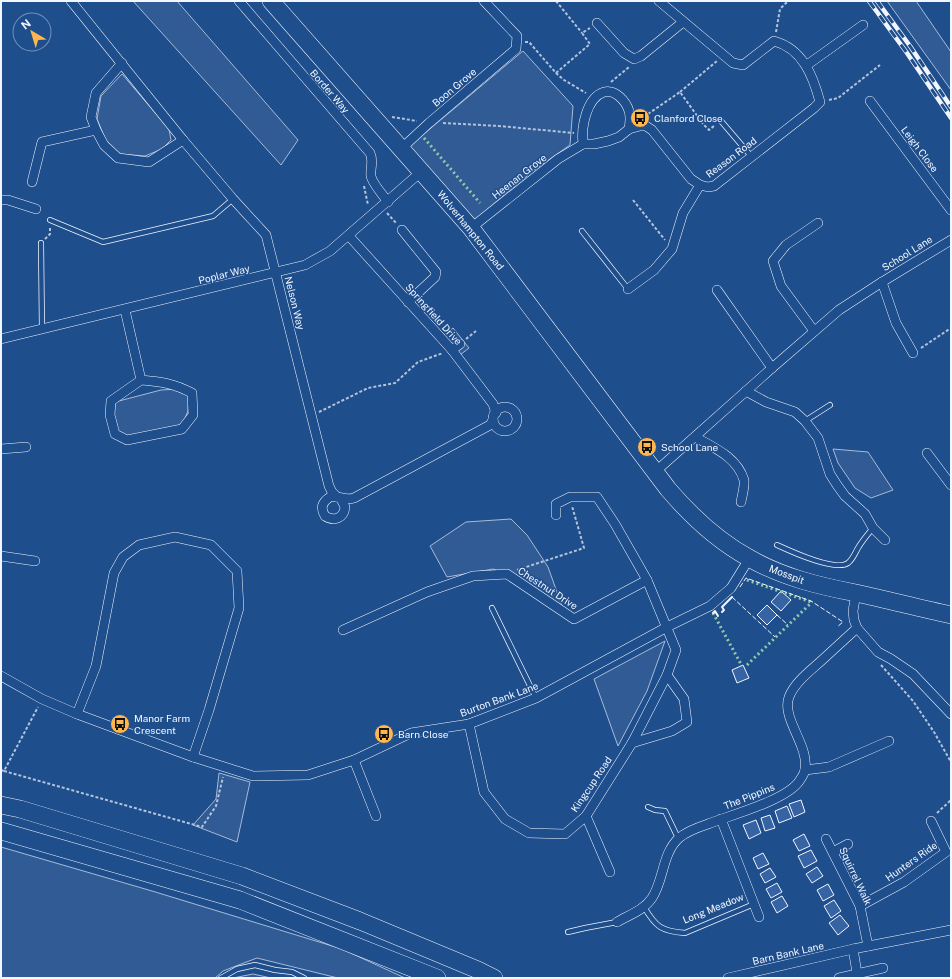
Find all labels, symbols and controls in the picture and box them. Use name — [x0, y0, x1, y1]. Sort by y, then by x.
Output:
north arrow — [12, 12, 52, 52]
text: N — [19, 17, 33, 31]
street label: Boon Grove — [430, 65, 479, 109]
street label: Border Way — [308, 67, 353, 116]
bus stop icon: Clanford Close — [629, 107, 651, 129]
place label: Clanford Close — [654, 112, 723, 124]
street label: Leigh Close — [899, 124, 941, 174]
street label: Reason Road — [703, 134, 759, 180]
street label: Heenan Grove — [489, 151, 549, 201]
street label: Wolverhampton Road — [435, 188, 507, 272]
street label: School Lane — [880, 233, 935, 273]
street label: Poplar Way — [197, 262, 251, 286]
street label: Nelson Way — [283, 275, 308, 332]
street label: Springfield Drive — [403, 281, 465, 347]
bus stop icon: School Lane — [636, 436, 658, 458]
place label: School Lane — [661, 441, 719, 453]
street label: Mosspit — [768, 562, 806, 586]
street label: Chestnut Drive — [516, 564, 580, 612]
street label: Burton Bank Lane — [458, 679, 540, 719]
place label: Manor Farm Crescent — [134, 712, 190, 736]
bus stop icon: Manor Farm Crescent — [109, 713, 131, 735]
bus stop icon: Barn Close — [373, 723, 395, 745]
place label: Barn Close — [398, 728, 449, 740]
street label: Kingcup Road — [568, 754, 614, 814]
street label: The Pippins — [722, 780, 776, 812]
street label: Hunters Ride — [883, 839, 940, 883]
street label: Squirrel Walk — [837, 845, 875, 907]
street label: Long Meadow — [681, 890, 746, 926]
street label: Barn Bank Lane — [751, 939, 825, 967]

